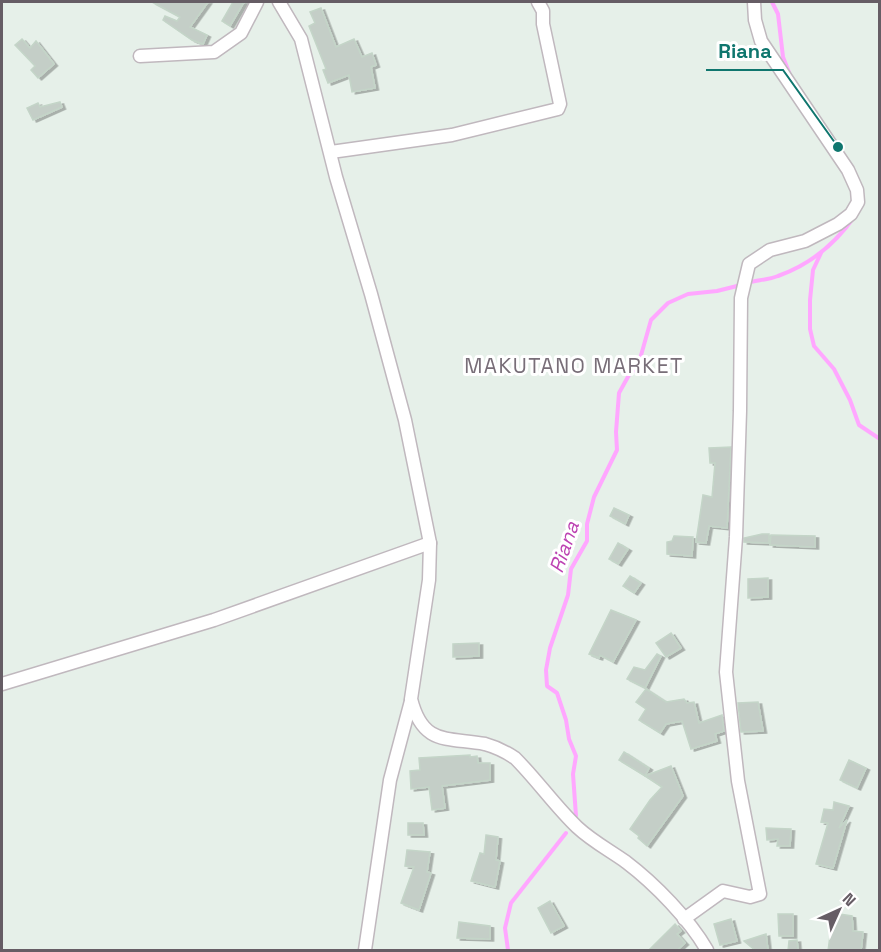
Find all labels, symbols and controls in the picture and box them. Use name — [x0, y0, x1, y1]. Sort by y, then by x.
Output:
callout: Riana — [706, 32, 783, 70]
text: Riana — [718, 38, 772, 64]
district label: MAKUTANO MARKET — [464, 352, 684, 379]
water label: Riana — [543, 517, 585, 576]
north arrow — [809, 880, 869, 940]
text: N — [838, 889, 860, 911]

